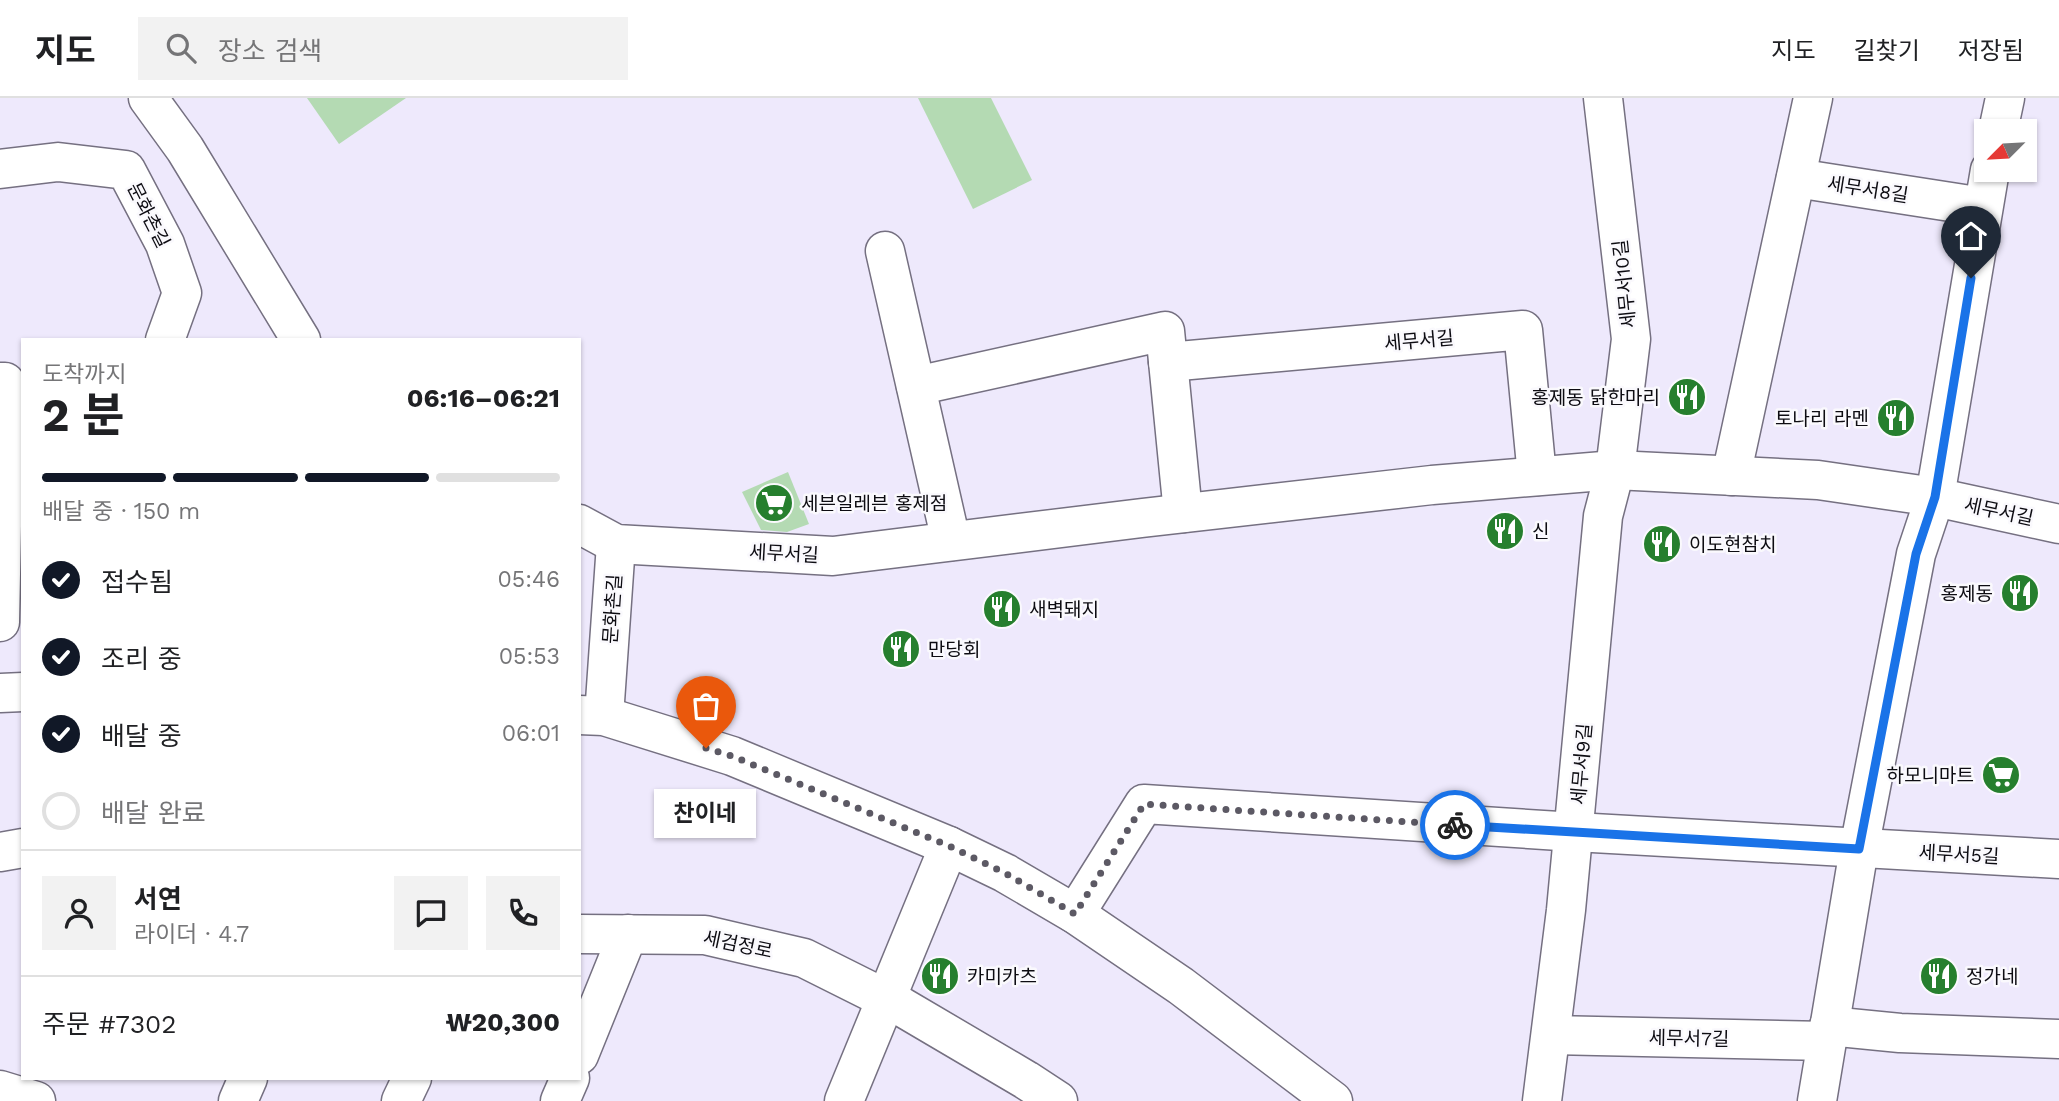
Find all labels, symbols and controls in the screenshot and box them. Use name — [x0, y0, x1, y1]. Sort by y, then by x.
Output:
search box — [138, 17, 628, 80]
icon: search — [162, 29, 200, 67]
text: 지도 — [35, 31, 96, 70]
text: 장소 검색 — [218, 36, 322, 66]
text: 지도 — [1771, 37, 1816, 65]
text: 길찾기 — [1854, 37, 1920, 65]
text: 저장됨 — [1958, 37, 2024, 65]
north arrow — [1974, 119, 2037, 182]
map controls — [1974, 119, 2037, 182]
street label: 세무서8길 — [1826, 172, 1910, 207]
street label: 문화촌길 — [122, 179, 175, 252]
pin — [1941, 206, 2001, 278]
icon: home — [1952, 217, 1990, 255]
street label: 세무서10길 — [1608, 238, 1641, 329]
street label: 세무서길 — [1383, 326, 1455, 355]
text: 도착까지 — [42, 361, 127, 388]
restaurant icon: 홍제동 닭한마리 — [1666, 376, 1708, 418]
text: 06:16–06:21 — [407, 383, 560, 413]
place label: 홍제동 닭한마리 — [1531, 386, 1660, 409]
text: 2 분 — [42, 388, 125, 442]
restaurant icon: 토나리 라멘 — [1875, 397, 1917, 439]
place label: 토나리 라멘 — [1775, 407, 1869, 430]
supermarket icon: 세븐일레븐 홍제점 — [753, 482, 795, 524]
place label: 세븐일레븐 홍제점 — [801, 492, 947, 515]
street label: 세무서길 — [1962, 493, 2035, 530]
text: 배달 중 · 150 m — [42, 498, 200, 525]
restaurant icon: 신 — [1484, 510, 1526, 552]
place label: 신 — [1532, 520, 1549, 543]
restaurant icon: 이도현참치 — [1641, 523, 1683, 565]
place label: 이도현참치 — [1689, 533, 1776, 556]
street label: 세무서길 — [748, 540, 819, 567]
icon: check — [42, 561, 80, 599]
text: 05:46 — [497, 566, 560, 593]
text: 접수됨 — [101, 567, 173, 597]
restaurant icon: 홍제동 — [1999, 572, 2041, 614]
street label: 문화촌길 — [599, 573, 626, 645]
place label: 홍제동 — [1941, 582, 1993, 605]
restaurant icon: 새벽돼지 — [981, 588, 1023, 630]
place label: 새벽돼지 — [1029, 598, 1099, 621]
restaurant icon: 만당회 — [880, 628, 922, 670]
icon: check — [42, 638, 80, 676]
place label: 만당회 — [928, 638, 980, 661]
text: 05:53 — [499, 643, 560, 670]
text: 조리 중 — [101, 644, 182, 674]
pin — [676, 676, 736, 748]
icon: bag — [687, 687, 725, 725]
icon: check — [42, 715, 80, 753]
text: 06:01 — [502, 720, 560, 747]
text: 배달 중 — [101, 721, 182, 751]
street label: 세무서9길 — [1566, 722, 1597, 806]
supermarket icon: 하모니마트 — [1980, 754, 2022, 796]
place label: 하모니마트 — [1887, 764, 1974, 787]
callout: 찬이네 — [655, 790, 757, 839]
courier — [1420, 790, 1490, 860]
text: 배달 완료 — [101, 798, 206, 828]
text: 찬이네 — [673, 800, 737, 827]
icon: bike — [1436, 806, 1474, 844]
street label: 세무서5길 — [1918, 841, 2000, 868]
button: person — [42, 876, 116, 950]
button: chat — [394, 876, 468, 950]
button: phone — [486, 876, 560, 950]
text: 서연 — [134, 884, 182, 914]
text: 라이더 · 4.7 — [134, 921, 249, 948]
street label: 세검정로 — [701, 926, 774, 963]
restaurant icon: 카미카츠 — [919, 955, 961, 997]
restaurant icon: 정가네 — [1918, 955, 1960, 997]
place label: 카미카츠 — [967, 965, 1037, 988]
place label: 정가네 — [1966, 965, 2018, 988]
text: ₩20,300 — [446, 1007, 560, 1037]
text: 주문 #7302 — [42, 1009, 176, 1039]
street label: 세무서7길 — [1648, 1026, 1729, 1051]

